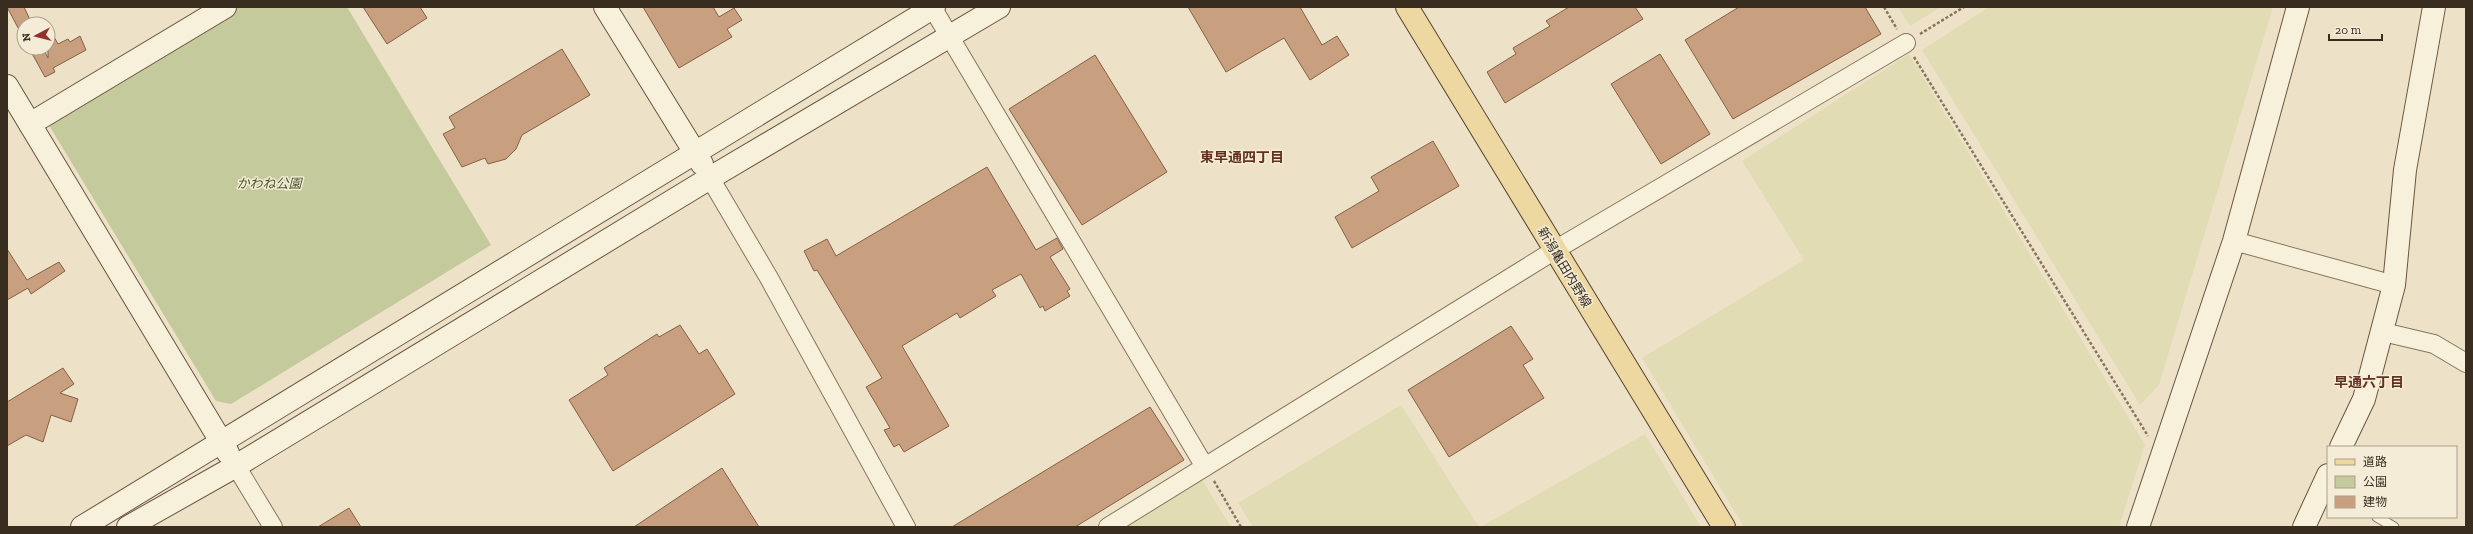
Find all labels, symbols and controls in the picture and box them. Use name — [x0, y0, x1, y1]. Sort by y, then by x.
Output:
north arrow — [16, 16, 56, 56]
scale bar — [2329, 16, 2382, 42]
text: 20 m — [2335, 23, 2362, 37]
text: N — [20, 32, 34, 42]
district label: 東早通四丁目 — [1200, 149, 1284, 166]
park label: かわね公園 — [236, 176, 303, 191]
street label: 新潟亀田内野線 — [1535, 224, 1594, 310]
district label: 早通六丁目 — [2334, 374, 2404, 391]
legend — [2327, 446, 2457, 518]
text: 道路 — [2363, 455, 2387, 469]
text: 公園 — [2363, 475, 2387, 489]
text: 建物 — [2363, 495, 2387, 509]

